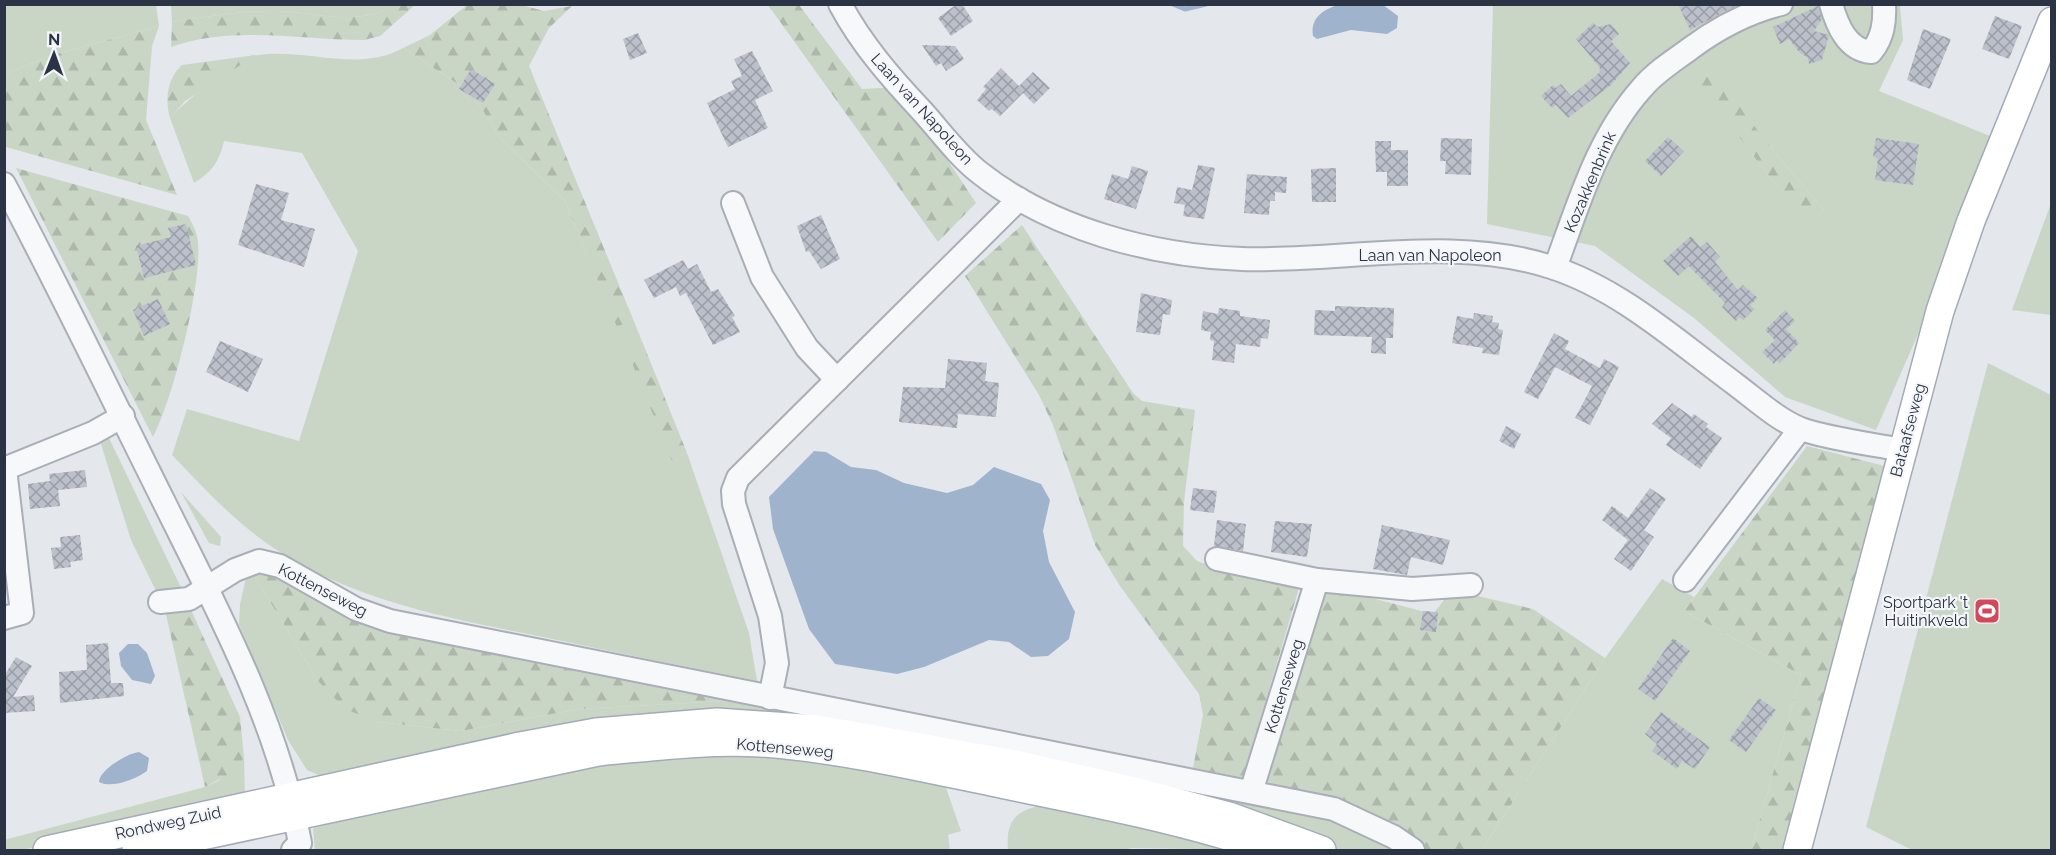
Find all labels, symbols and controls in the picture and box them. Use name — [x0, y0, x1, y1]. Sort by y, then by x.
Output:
north arrow — [24, 24, 84, 84]
text: N — [48, 30, 61, 49]
street label: Laan van Napoleon — [867, 49, 977, 169]
street label: Kozakkenbrink — [1560, 128, 1620, 235]
street label: Laan van Napoleon — [1358, 246, 1502, 265]
street label: Bataafseweg — [1886, 381, 1930, 479]
street label: Kottenseweg — [275, 559, 371, 621]
place label: Sportpark 't Huitinkveld — [1883, 593, 1969, 630]
sports icon: Sportpark 't Huitinkveld — [1972, 596, 2002, 626]
street label: Kottenseweg — [1261, 637, 1307, 735]
street label: Kottenseweg — [736, 734, 834, 762]
street label: Rondweg Zuid — [113, 802, 223, 844]

